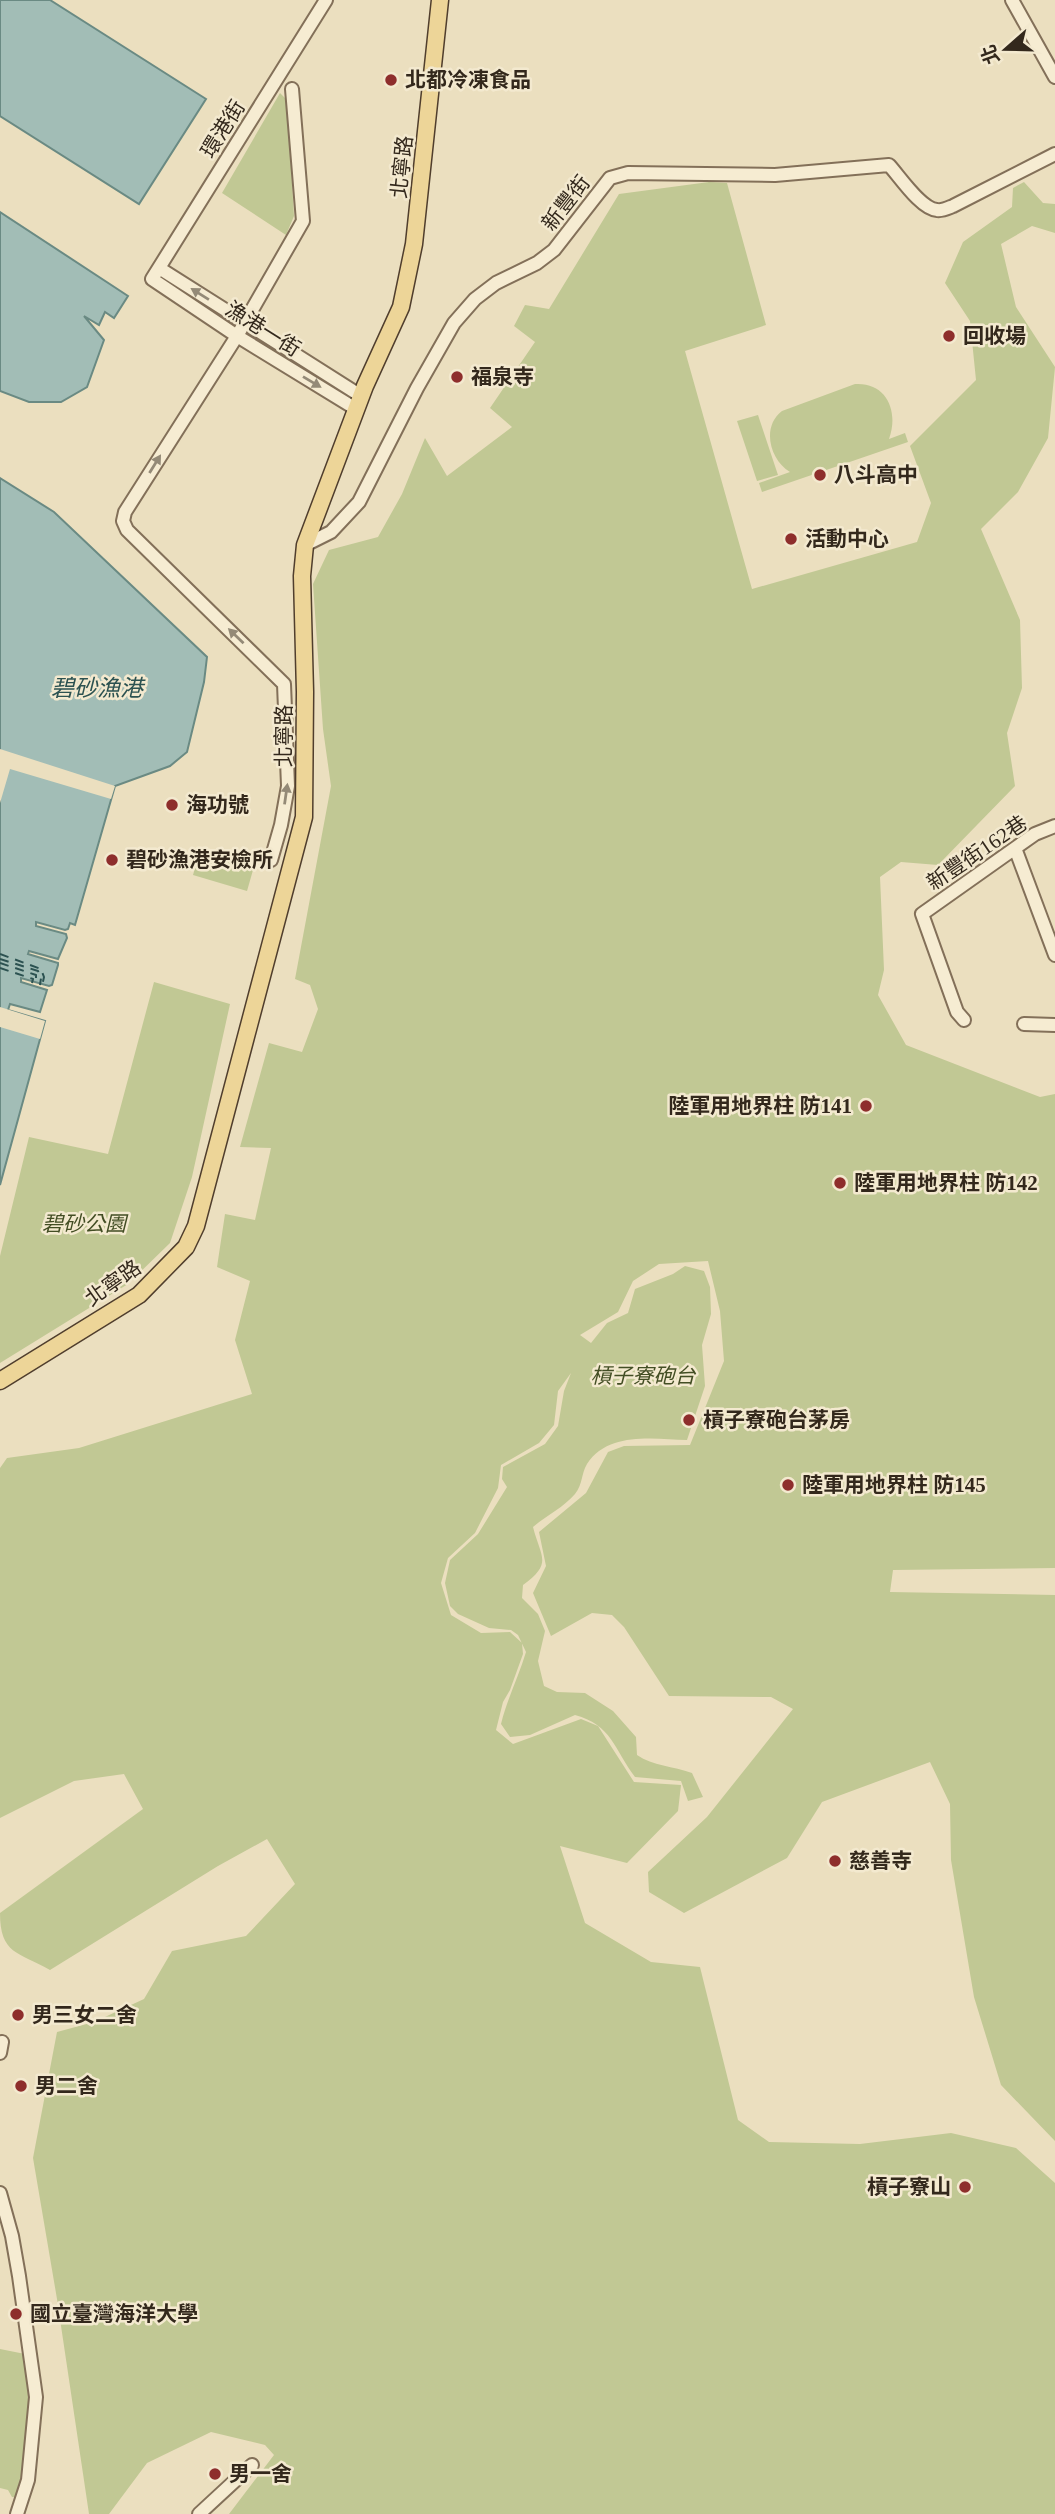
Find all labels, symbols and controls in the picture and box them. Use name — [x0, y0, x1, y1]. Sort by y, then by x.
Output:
north arrow — [971, 14, 1041, 84]
text: 北 — [977, 42, 1004, 67]
place label: 北都冷凍食品 — [405, 68, 531, 92]
marker: 北都冷凍食品 — [383, 72, 399, 88]
street label: 環港街 — [196, 96, 250, 162]
street label: 北寧路 — [387, 134, 417, 200]
street label: 新豐街 — [537, 171, 595, 235]
one-way arrow — [190, 287, 209, 300]
street label: 漁港一街 — [221, 297, 305, 361]
place label: 回收場 — [963, 324, 1026, 348]
marker: 回收場 — [941, 328, 957, 344]
place label: 福泉寺 — [471, 365, 534, 389]
marker: 福泉寺 — [449, 369, 465, 385]
one-way arrow — [303, 376, 322, 388]
one-way arrow — [149, 455, 162, 474]
place label: 八斗高中 — [834, 463, 918, 487]
marker: 八斗高中 — [812, 467, 828, 483]
place label: 活動中心 — [805, 527, 889, 551]
marker: 活動中心 — [783, 531, 799, 547]
one-way arrow — [228, 629, 245, 645]
water label: 碧砂漁港 — [51, 676, 146, 701]
street label: 北寧路 — [272, 705, 296, 768]
one-way arrow — [281, 783, 292, 805]
place label: 海功號 — [186, 793, 249, 817]
marker: 海功號 — [164, 797, 180, 813]
street label: 新豐街162巷 — [922, 811, 1032, 895]
place label: 碧砂漁港安檢所 — [126, 848, 273, 872]
marker: 碧砂漁港安檢所 — [104, 852, 120, 868]
place label: 陸軍用地界柱 防141 — [668, 1094, 852, 1118]
marker: 陸軍用地界柱 防141 — [858, 1098, 874, 1114]
place label: 陸軍用地界柱 防142 — [854, 1171, 1038, 1195]
marker: 陸軍用地界柱 防142 — [832, 1175, 848, 1191]
park label: 碧砂公園 — [42, 1212, 129, 1236]
street label: 北寧路 — [80, 1255, 146, 1311]
park label: 槓子寮砲台 — [591, 1364, 696, 1388]
place label: 槓子寮砲台茅房 — [703, 1408, 850, 1432]
marker: 槓子寮砲台茅房 — [681, 1412, 697, 1428]
place label: 陸軍用地界柱 防145 — [802, 1473, 986, 1497]
marker: 陸軍用地界柱 防145 — [780, 1477, 796, 1493]
place label: 慈善寺 — [849, 1849, 912, 1873]
marker: 慈善寺 — [827, 1853, 843, 1869]
place label: 男三女二舍 — [32, 2003, 137, 2027]
marker: 男三女二舍 — [10, 2007, 26, 2023]
place label: 男二舍 — [35, 2074, 98, 2098]
marker: 男二舍 — [13, 2078, 29, 2094]
place label: 槓子寮山 — [867, 2175, 951, 2199]
marker: 槓子寮山 — [957, 2179, 973, 2195]
place label: 國立臺灣海洋大學 — [30, 2302, 198, 2326]
marker: 國立臺灣海洋大學 — [8, 2306, 24, 2322]
place label: 男一舍 — [229, 2462, 292, 2486]
marker: 男一舍 — [207, 2466, 223, 2482]

